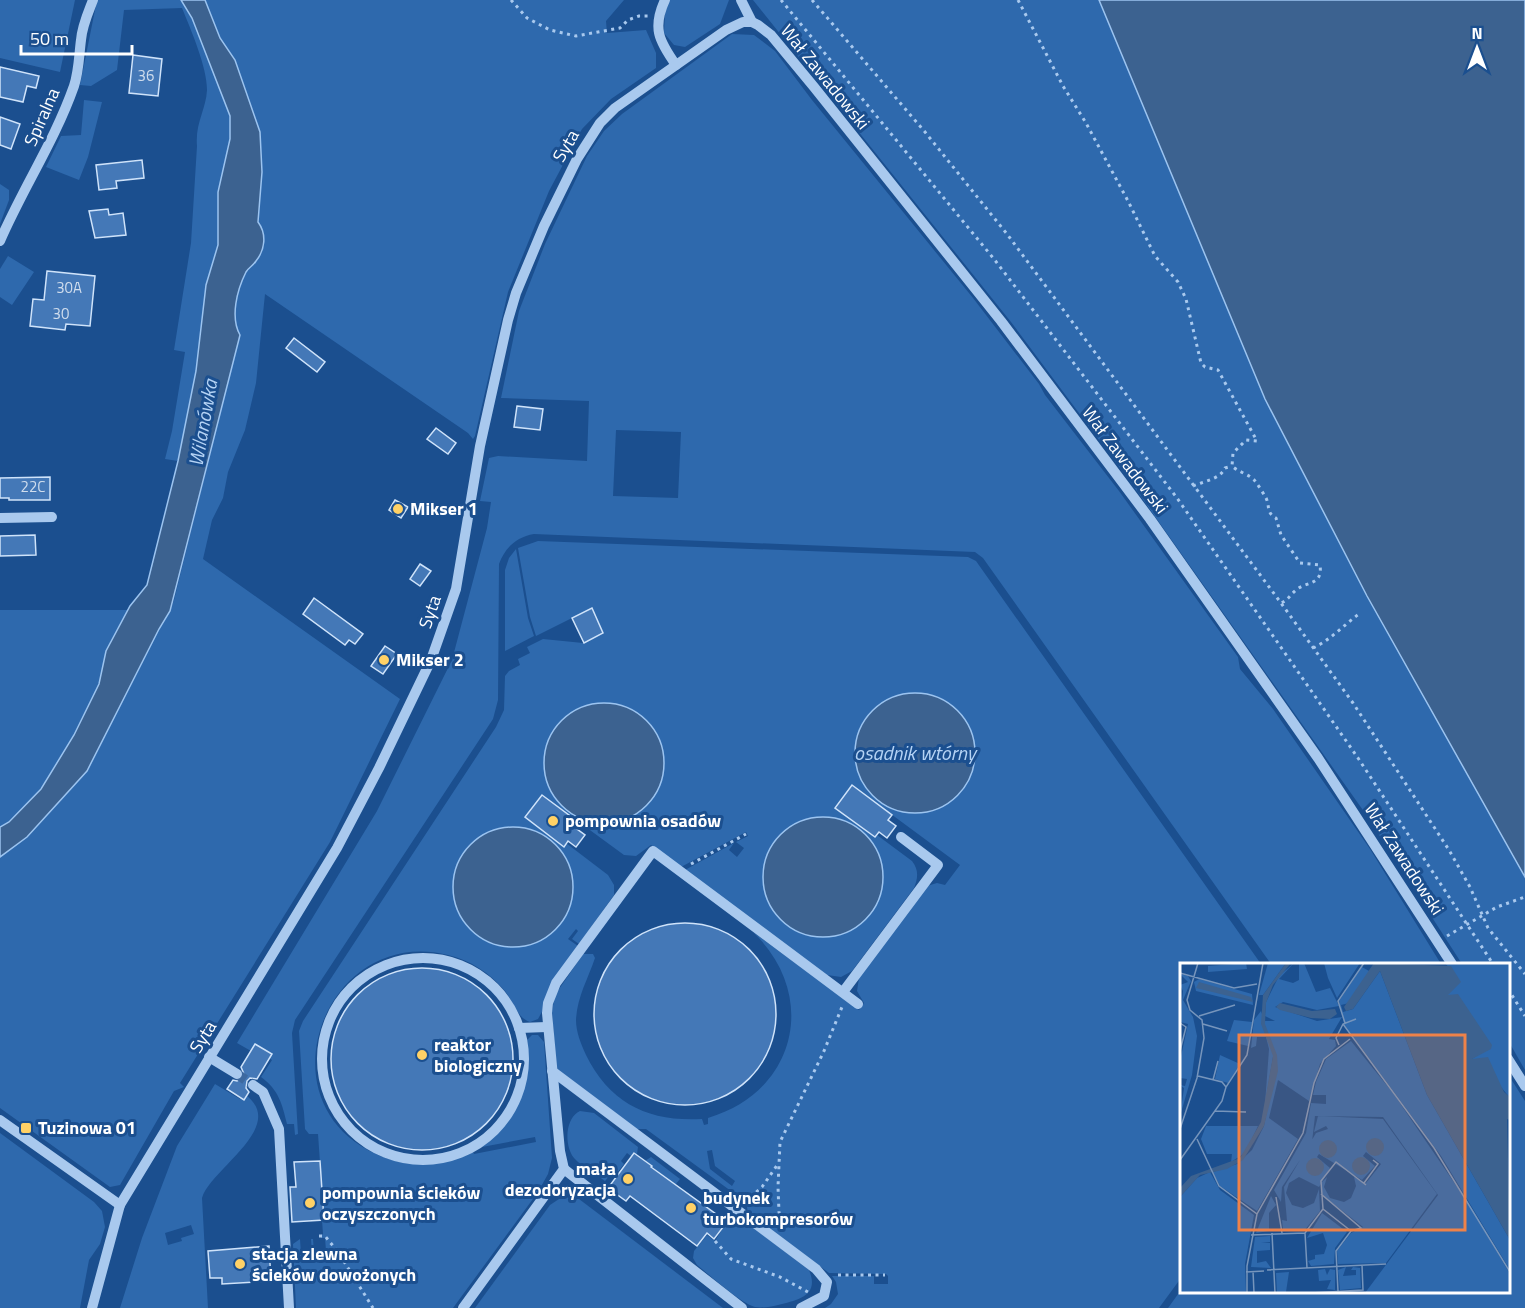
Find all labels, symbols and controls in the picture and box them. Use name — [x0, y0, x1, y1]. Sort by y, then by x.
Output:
scale bar — [21, 18, 132, 56]
street label: Wał Zawadowski — [774, 18, 876, 135]
north arrow — [1447, 18, 1507, 78]
text: N — [1471, 21, 1483, 45]
text: 50 m — [30, 25, 69, 52]
house number: 36 — [138, 64, 154, 87]
street label: Spiralna — [17, 83, 66, 150]
street label: Syta — [545, 124, 586, 167]
house number: 30A — [56, 276, 82, 299]
house number: 30 — [53, 302, 69, 325]
water label: Wilanówka — [180, 376, 226, 469]
street label: Wał Zawadowski — [1076, 400, 1175, 519]
house number: 22C — [21, 475, 45, 498]
place label: Mikser 1 — [410, 495, 478, 522]
marker: Mikser 1 — [391, 502, 405, 516]
street label: Syta — [411, 592, 448, 632]
place label: Mikser 2 — [396, 646, 464, 673]
marker: Mikser 2 — [377, 653, 391, 667]
water label: osadnik wtórny — [854, 737, 978, 768]
street label: Wał Zawadowski — [1358, 797, 1451, 920]
place label: pompownia osadów — [565, 807, 721, 834]
marker: pompownia osadów — [546, 814, 560, 828]
inset map — [1180, 963, 1510, 1293]
street label: Syta — [182, 1015, 223, 1058]
place label: reaktor biologiczny — [434, 1031, 522, 1079]
marker: reaktor biologiczny — [415, 1048, 429, 1062]
place label: Tuzinowa 01 — [38, 1114, 136, 1141]
marker: Tuzinowa 01 — [19, 1121, 33, 1135]
place label: mała dezodoryzacja — [505, 1155, 616, 1203]
marker: mała dezodoryzacja — [621, 1172, 635, 1186]
place label: pompownia ścieków oczyszczonych — [322, 1179, 481, 1227]
place label: budynek turbokompresorów — [703, 1184, 853, 1232]
marker: pompownia ścieków oczyszczonych — [303, 1196, 317, 1210]
marker: budynek turbokompresorów — [684, 1201, 698, 1215]
place label: stacja zlewna ścieków dowożonych — [252, 1240, 416, 1288]
marker: stacja zlewna ścieków dowożonych — [233, 1257, 247, 1271]

